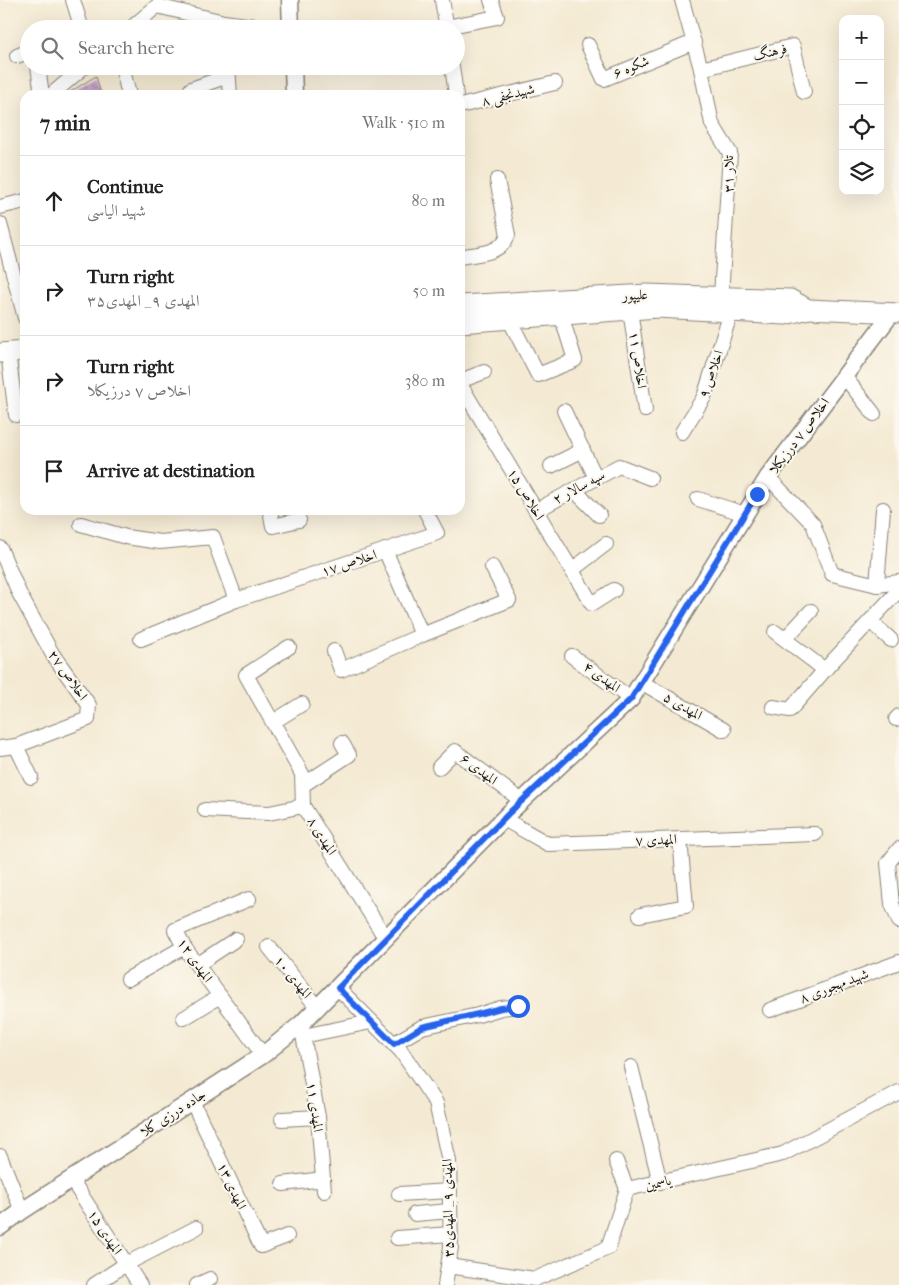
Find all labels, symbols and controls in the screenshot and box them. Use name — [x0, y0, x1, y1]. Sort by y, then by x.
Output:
map controls — [839, 15, 884, 195]
button: + — [839, 15, 884, 60]
search box — [20, 20, 465, 75]
icon: search — [38, 34, 66, 62]
text: Search here — [78, 37, 174, 59]
street label: فرهنگ — [751, 39, 789, 64]
street label: شکوه ۶ — [610, 52, 652, 82]
button: − — [839, 60, 884, 105]
street label: شهیدنجفی ۸ — [480, 80, 537, 112]
button: locate — [839, 105, 884, 150]
text: 7 min — [40, 111, 91, 135]
text: Walk · 510 m — [362, 113, 445, 132]
button: layers — [839, 150, 884, 195]
street label: تلار ۳۱ — [720, 155, 737, 193]
text: Continue — [87, 176, 163, 198]
icon: ahead — [40, 187, 68, 215]
text: 80 m — [411, 191, 445, 210]
text: شهید الیاسی — [87, 201, 146, 220]
text: Turn right — [87, 266, 174, 288]
icon: right — [40, 277, 68, 305]
text: 50 m — [413, 281, 445, 300]
street label: علیپور — [620, 286, 648, 305]
text: المهدی ۹_ المهدی۳۵ — [87, 291, 200, 310]
street label: اخلاص ۱۱ — [626, 330, 650, 390]
street label: اخلاص ۹ — [695, 348, 727, 400]
text: Turn right — [87, 356, 174, 378]
icon: right — [40, 367, 68, 395]
text: 380 m — [405, 371, 445, 390]
text: اخلاص ۷ درزیکلا — [87, 381, 191, 400]
street label: اخلاص ۷ درزیکلا — [765, 395, 833, 477]
icon: arrive — [40, 457, 68, 485]
text: Arrive at destination — [87, 460, 255, 482]
street label: اخلاص ۱۵ — [504, 465, 548, 523]
street label: سپه سالار ۲ — [550, 466, 608, 509]
route end — [746, 483, 769, 506]
street label: اخلاص ۱۷ — [319, 546, 379, 580]
street label: اخلاص ۲۷ — [45, 647, 91, 703]
street label: المهدی ۴ — [580, 658, 624, 696]
street label: المهدی ۵ — [661, 688, 705, 724]
street label: المهدی ۶ — [457, 750, 501, 788]
street label: المهدی ۸ — [304, 814, 340, 858]
street label: المهدی ۷ — [635, 831, 677, 849]
street label: المهدی ۱۲ — [174, 935, 216, 985]
street label: المهدی ۱۰ — [271, 952, 315, 1002]
street label: شهید مهجوری ۸ — [797, 965, 871, 1008]
route start — [507, 995, 530, 1018]
street label: المهدی ۱۱ — [303, 1081, 327, 1133]
street label: جاده درزی کلا — [137, 1085, 209, 1141]
street label: المهدی ۹_ المهدی۳۵ — [439, 1159, 457, 1257]
street label: المهدی ۱۳ — [214, 1160, 250, 1212]
street label: یاسمین — [643, 1171, 674, 1194]
street label: المهدی ۱۵ — [84, 1206, 126, 1258]

